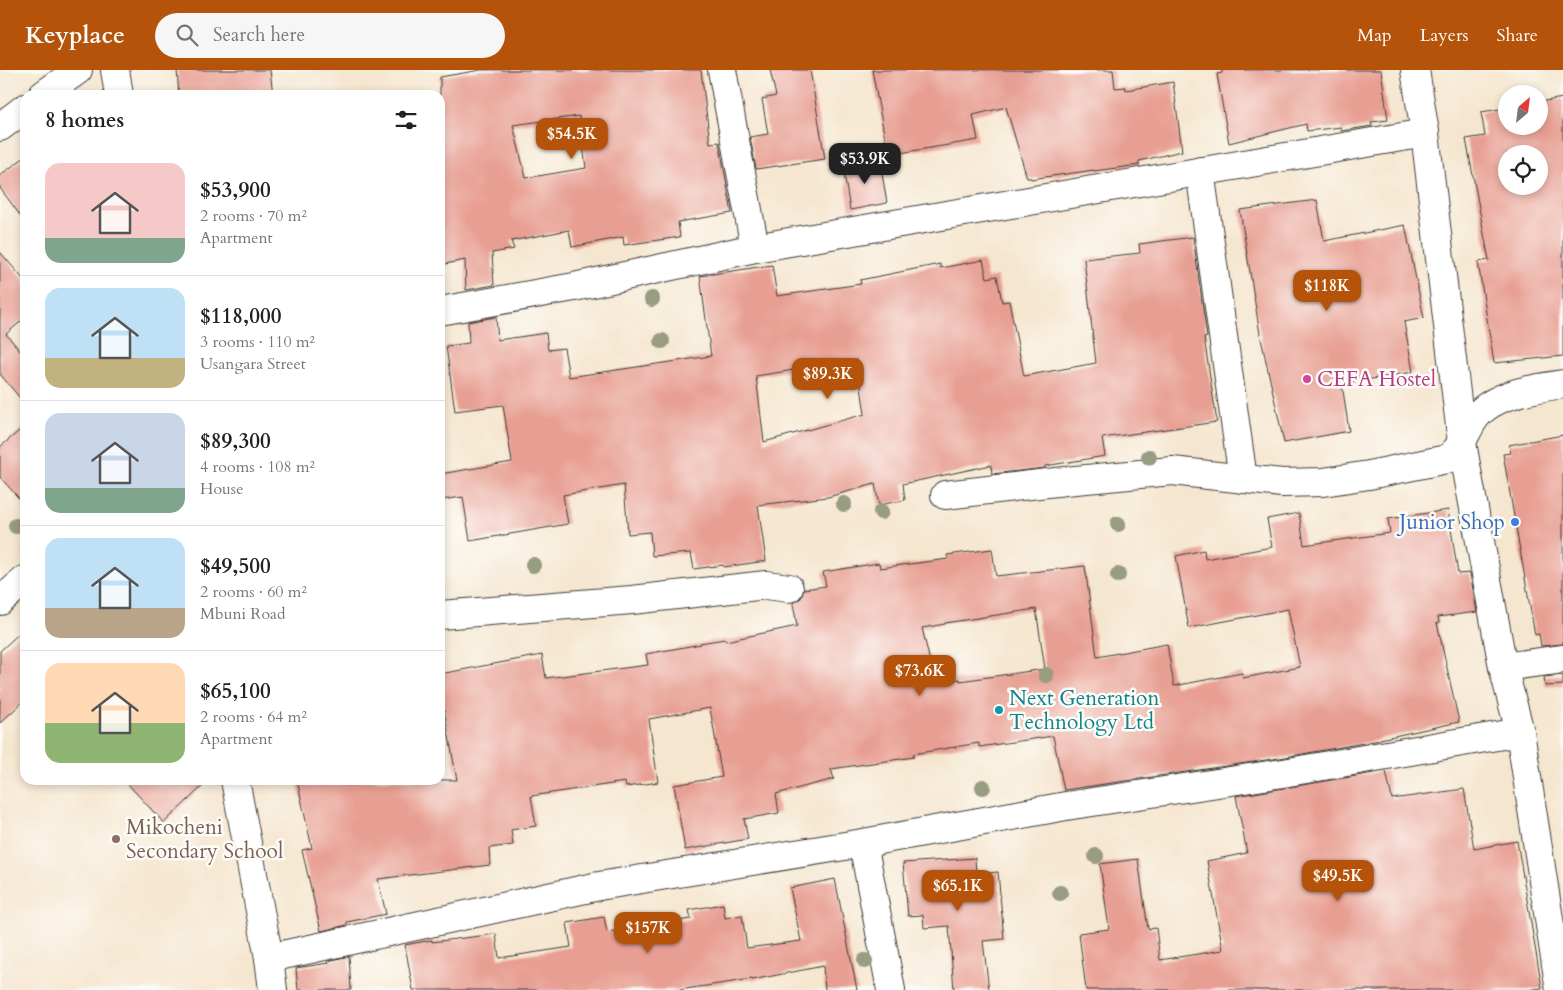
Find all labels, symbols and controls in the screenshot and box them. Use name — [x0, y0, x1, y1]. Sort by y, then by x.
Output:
search box — [155, 13, 505, 58]
text: Keyplace — [25, 19, 125, 52]
icon: search — [173, 21, 201, 49]
text: Search here — [213, 22, 305, 48]
text: Map — [1357, 23, 1392, 48]
text: Layers — [1420, 23, 1469, 48]
text: Share — [1497, 23, 1538, 48]
north arrow — [1498, 85, 1548, 135]
map controls — [1498, 85, 1548, 195]
text: 8 homes — [45, 106, 124, 135]
icon: filters — [392, 106, 420, 134]
pin: $54.5K — [531, 118, 613, 160]
text: $54.5K — [547, 123, 597, 145]
pin: $53.9K — [824, 142, 906, 185]
button: locate — [1498, 145, 1548, 195]
text: $53.9K — [840, 148, 890, 170]
text: $53,900 — [200, 176, 271, 205]
icon: home — [85, 183, 145, 243]
text: 2 rooms · 70 m² — [200, 205, 307, 227]
text: Apartment — [200, 227, 273, 249]
pin: $118K — [1292, 270, 1362, 312]
text: $118K — [1304, 275, 1350, 297]
text: $118,000 — [200, 302, 281, 331]
icon: home — [85, 308, 145, 368]
text: 3 rooms · 110 m² — [200, 331, 315, 353]
text: Usangara Street — [200, 353, 306, 375]
pin: $89.3K — [787, 358, 869, 400]
text: $89.3K — [803, 363, 853, 385]
place label: CEFA Hostel — [1317, 365, 1436, 394]
marker: CEFA Hostel — [1301, 373, 1313, 385]
text: $89,300 — [200, 427, 271, 456]
icon: home — [85, 433, 145, 493]
text: 4 rooms · 108 m² — [200, 456, 315, 478]
text: House — [200, 478, 243, 500]
place label: Junior Shop — [1396, 508, 1505, 537]
marker: Junior Shop — [1509, 516, 1521, 528]
text: $49,500 — [200, 552, 271, 581]
icon: home — [85, 558, 145, 618]
text: 2 rooms · 60 m² — [200, 581, 307, 603]
text: Mbuni Road — [200, 603, 286, 625]
pin: $73.6K — [879, 654, 961, 697]
text: $73.6K — [895, 660, 945, 682]
text: $65,100 — [200, 677, 271, 706]
icon: home — [85, 683, 145, 743]
place label: Next Generation Technology Ltd — [1009, 684, 1159, 737]
marker: Next Generation Technology Ltd — [993, 704, 1005, 716]
text: 2 rooms · 64 m² — [200, 706, 307, 728]
text: Apartment — [200, 728, 273, 750]
place label: Mikocheni Secondary School — [126, 813, 283, 866]
marker: Mikocheni Secondary School — [110, 833, 122, 845]
pin: $49.5K — [1297, 860, 1379, 902]
text: $49.5K — [1313, 865, 1363, 887]
pin: $65.1K — [917, 870, 999, 912]
text: $65.1K — [933, 875, 983, 897]
pin: $157K — [613, 912, 683, 954]
text: $157K — [625, 917, 671, 939]

